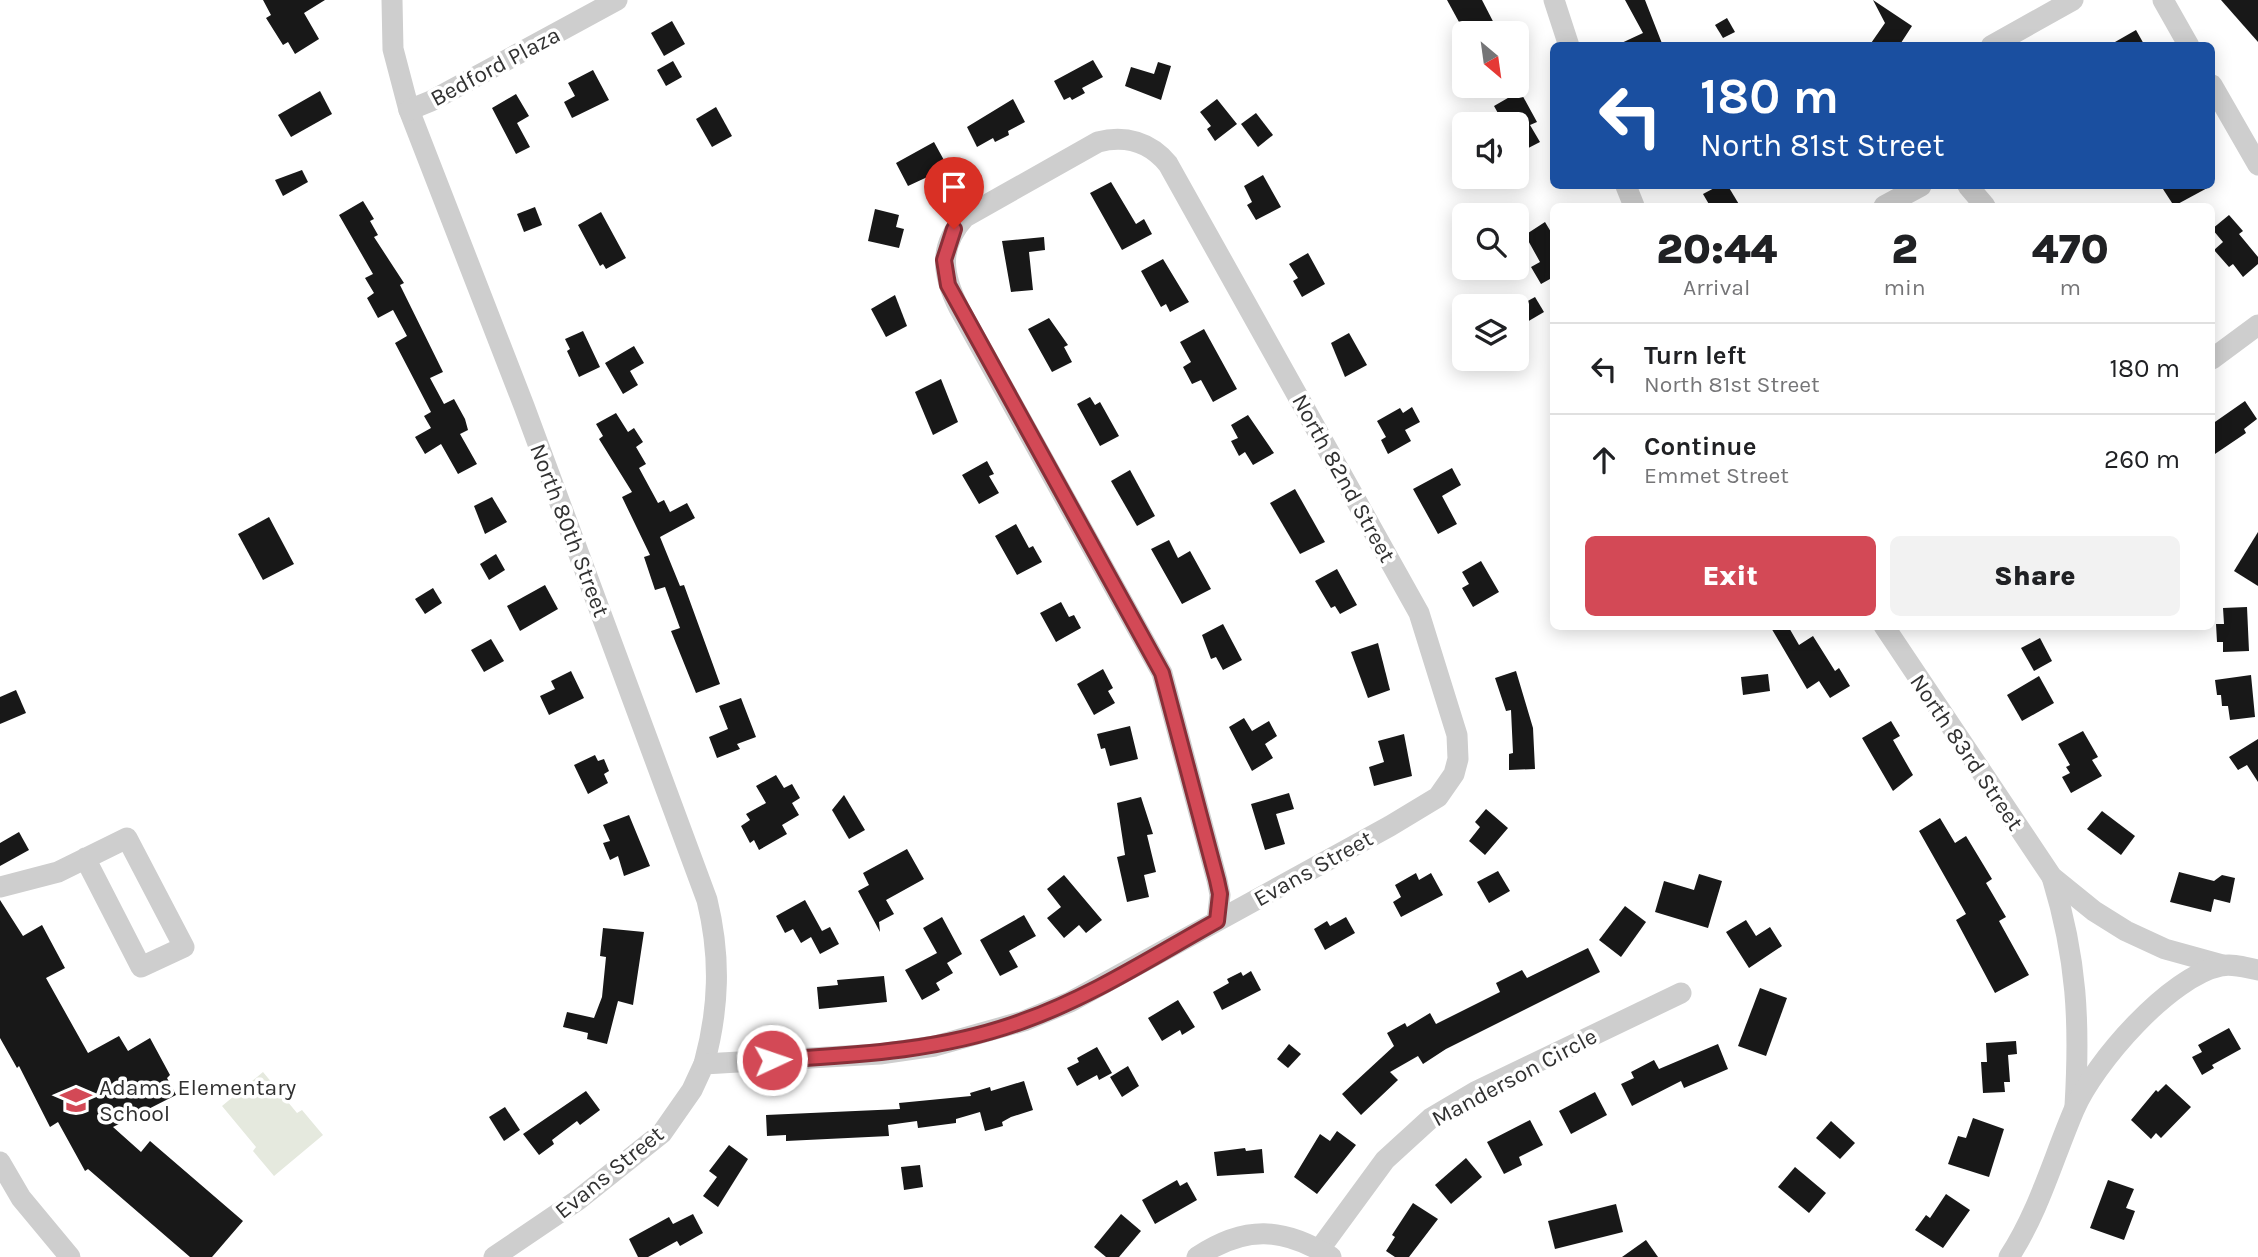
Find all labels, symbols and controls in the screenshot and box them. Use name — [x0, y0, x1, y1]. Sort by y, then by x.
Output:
street label: Bedford Plaza — [426, 21, 565, 112]
north arrow — [1452, 21, 1530, 98]
map controls — [1452, 21, 1529, 371]
text: 180 m — [1700, 68, 1839, 125]
icon: left — [1585, 70, 1676, 161]
button: sound — [1452, 112, 1529, 189]
text: North 81st Street — [1700, 127, 1944, 164]
pin — [924, 157, 984, 229]
icon: arrive — [935, 168, 973, 206]
button: search — [1452, 203, 1529, 280]
text: 20:44 — [1656, 224, 1777, 274]
text: 2 — [1891, 224, 1918, 274]
text: 470 — [2032, 224, 2109, 274]
text: Arrival — [1683, 274, 1750, 301]
text: min — [1883, 274, 1926, 301]
text: m — [2060, 274, 2081, 301]
button: layers — [1452, 294, 1529, 371]
text: Turn left — [1644, 340, 1746, 371]
icon: left — [1585, 350, 1623, 388]
text: 180 m — [2110, 353, 2180, 384]
text: North 81st Street — [1644, 371, 1820, 398]
street label: North 82nd Street — [1286, 389, 1401, 567]
text: Continue — [1644, 431, 1756, 462]
street label: North 80th Street — [524, 440, 615, 621]
icon: ahead — [1585, 441, 1623, 479]
text: 260 m — [2104, 444, 2180, 475]
text: Emmet Street — [1644, 462, 1789, 489]
button: Exit — [1585, 536, 1876, 616]
button: Share — [1890, 536, 2180, 616]
street label: North 83rd Street — [1904, 669, 2029, 836]
street label: Evans Street — [1249, 825, 1378, 912]
position arrow — [735, 1023, 809, 1097]
street label: Manderson Circle — [1427, 1023, 1601, 1132]
place label: Adams Elementary School — [99, 1074, 297, 1127]
school or university icon: Adams Elementary School — [59, 1083, 93, 1117]
street label: Evans Street — [550, 1120, 669, 1224]

